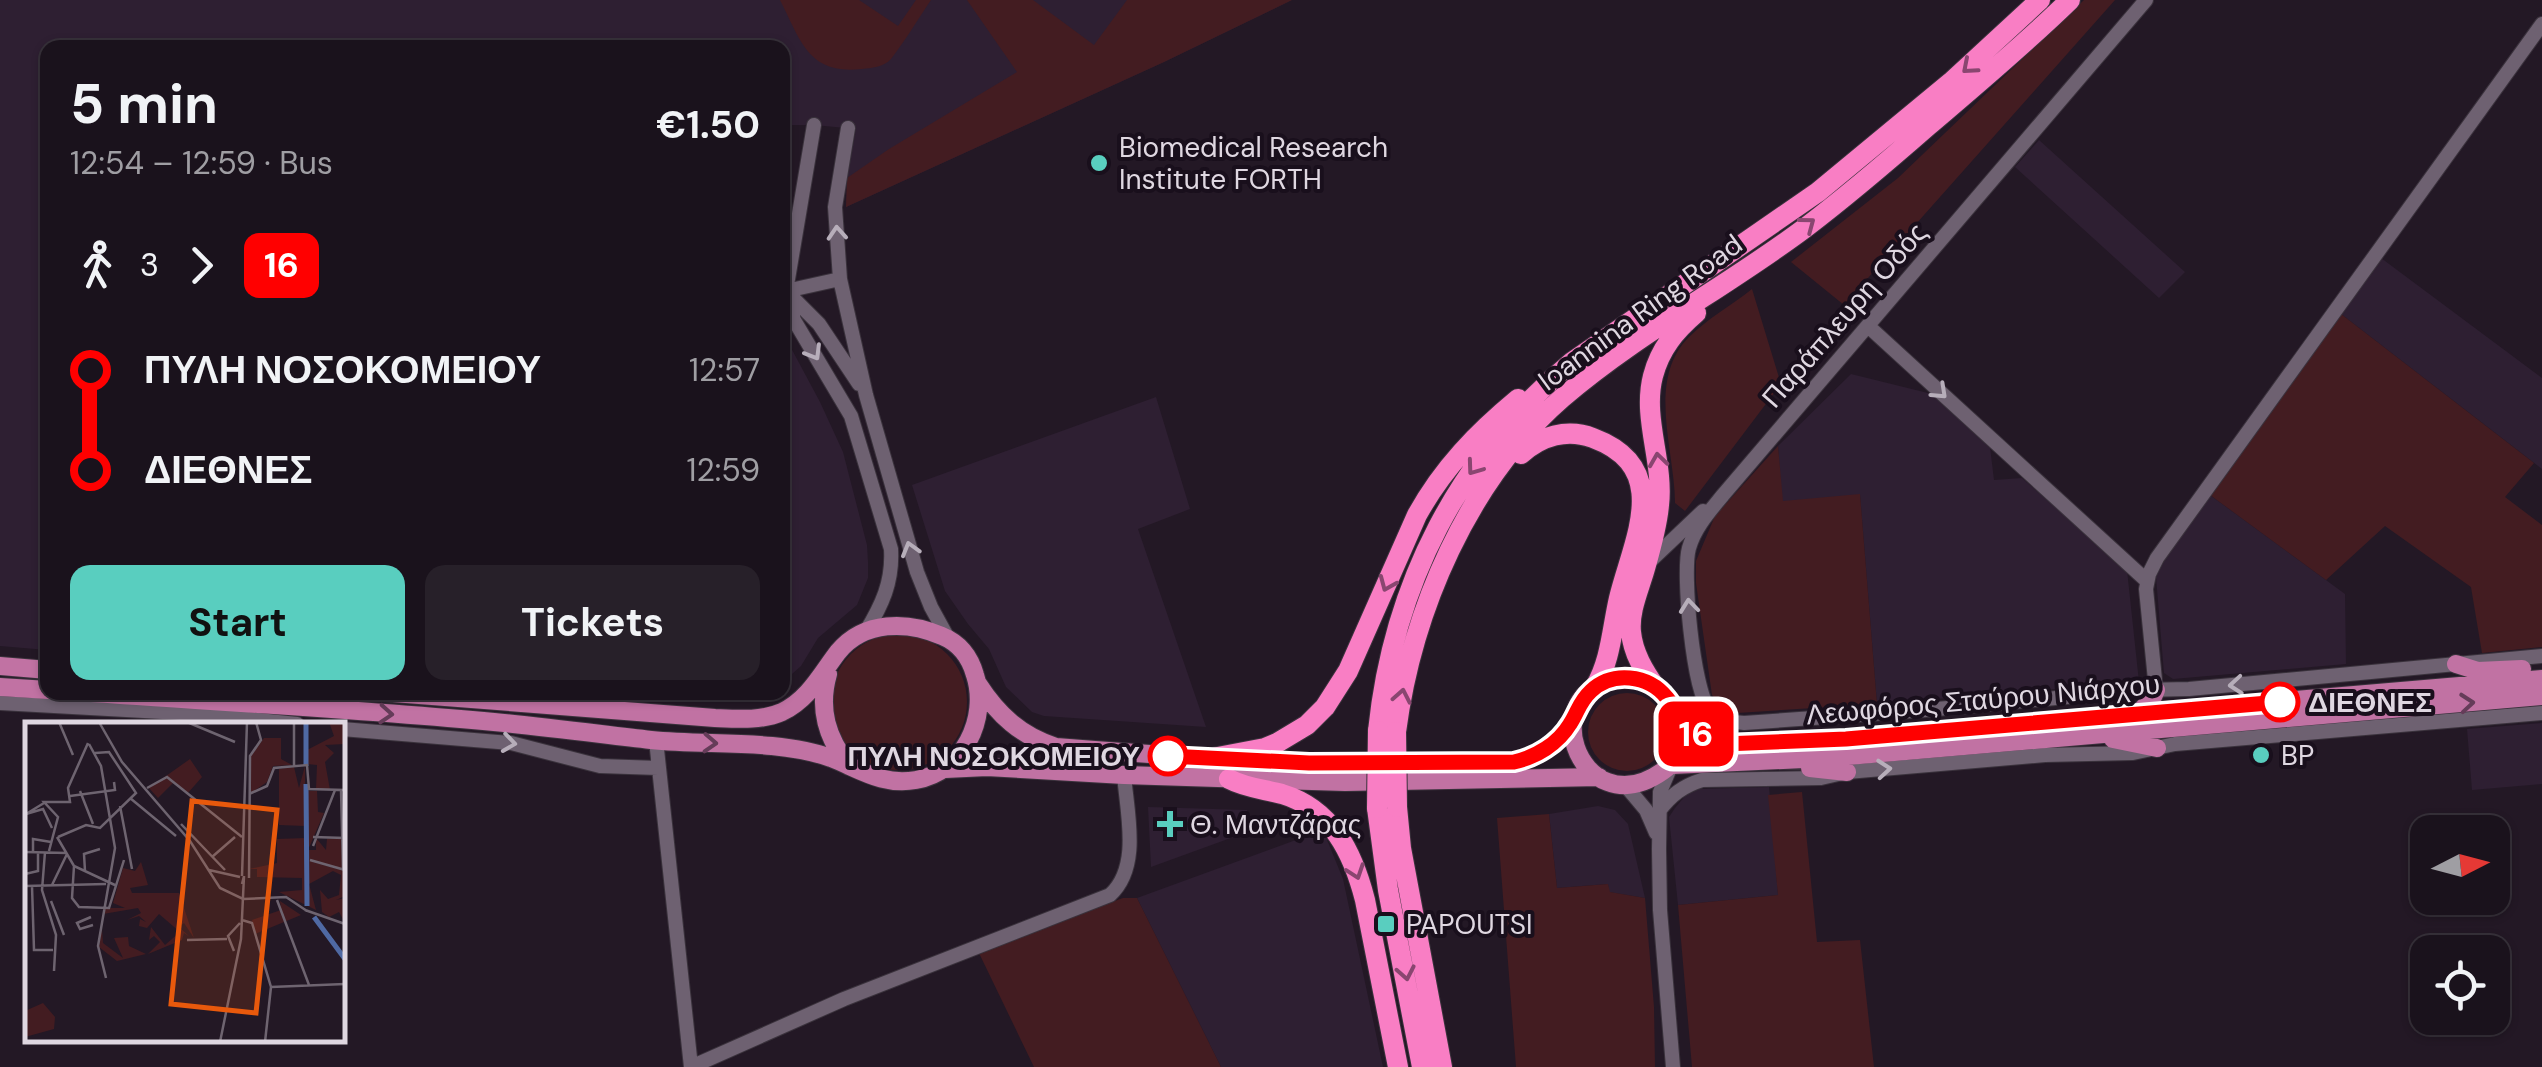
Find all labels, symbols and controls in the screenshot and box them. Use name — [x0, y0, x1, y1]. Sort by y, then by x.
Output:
one-way arrow — [1962, 55, 1981, 73]
text: 5 min — [70, 68, 218, 140]
text: €1.50 — [656, 100, 760, 150]
place label: Biomedical Research Institute FORTH — [1119, 129, 1388, 198]
text: 12:54 – 12:59 · Bus — [70, 142, 333, 184]
marker: Biomedical Research Institute FORTH — [1088, 152, 1110, 174]
street label: Παράπλευρη Οδός — [1754, 215, 1935, 416]
one-way arrow — [1797, 219, 1815, 236]
one-way arrow — [826, 225, 848, 241]
street label: Ioannina Ring Road — [1531, 226, 1750, 399]
icon: walk — [70, 238, 125, 293]
icon: forward — [174, 238, 229, 293]
text: 16 — [264, 242, 299, 288]
text: 3 — [140, 244, 159, 286]
one-way arrow — [802, 342, 821, 360]
text: ΠΥΛΗ ΝΟΣΟΚΟΜΕΙΟΥ — [144, 345, 541, 395]
text: 12:57 — [689, 349, 760, 391]
one-way arrow — [1928, 380, 1946, 398]
text: ΔΙΕΘΝΕΣ — [144, 445, 312, 495]
text: 12:59 — [686, 449, 760, 491]
one-way arrow — [1648, 452, 1669, 468]
one-way arrow — [1468, 457, 1486, 475]
one-way arrow — [901, 541, 922, 558]
button: Start — [70, 565, 405, 680]
button: Tickets — [425, 565, 760, 680]
one-way arrow — [1379, 574, 1399, 592]
one-way arrow — [1679, 598, 1700, 614]
street label: Λεωφόρος Σταύρου Νιάρχου — [1805, 666, 2161, 733]
one-way arrow — [2227, 673, 2243, 695]
marker: ΔΙΕΘΝΕΣ — [2261, 683, 2299, 721]
place label: ΔΙΕΘΝΕΣ — [2308, 684, 2432, 721]
one-way arrow — [1391, 687, 1412, 704]
one-way arrow — [2460, 693, 2476, 715]
one-way arrow — [379, 702, 395, 724]
line badge: 16 — [1651, 702, 1741, 766]
text: 16 — [1679, 711, 1713, 757]
inset map — [25, 722, 345, 1042]
one-way arrow — [501, 732, 518, 753]
one-way arrow — [702, 732, 718, 753]
marker: ΠΥΛΗ ΝΟΣΟΚΟΜΕΙΟΥ — [1149, 737, 1187, 775]
place label: BP — [2281, 737, 2314, 774]
place label: ΠΥΛΗ ΝΟΣΟΚΟΜΕΙΟΥ — [847, 738, 1140, 775]
marker: BP — [2250, 744, 2272, 766]
one-way arrow — [1876, 759, 1892, 781]
place label: Θ. Μαντζάρας — [1190, 806, 1361, 843]
marker: Θ. Μαντζάρας — [1159, 813, 1181, 835]
north arrow — [2410, 815, 2510, 915]
map controls — [2410, 815, 2510, 1035]
one-way arrow — [1344, 862, 1365, 879]
place label: PAPOUTSI — [1406, 906, 1533, 943]
marker: PAPOUTSI — [1375, 913, 1397, 935]
button: locate — [2410, 935, 2510, 1035]
one-way arrow — [1394, 964, 1415, 981]

